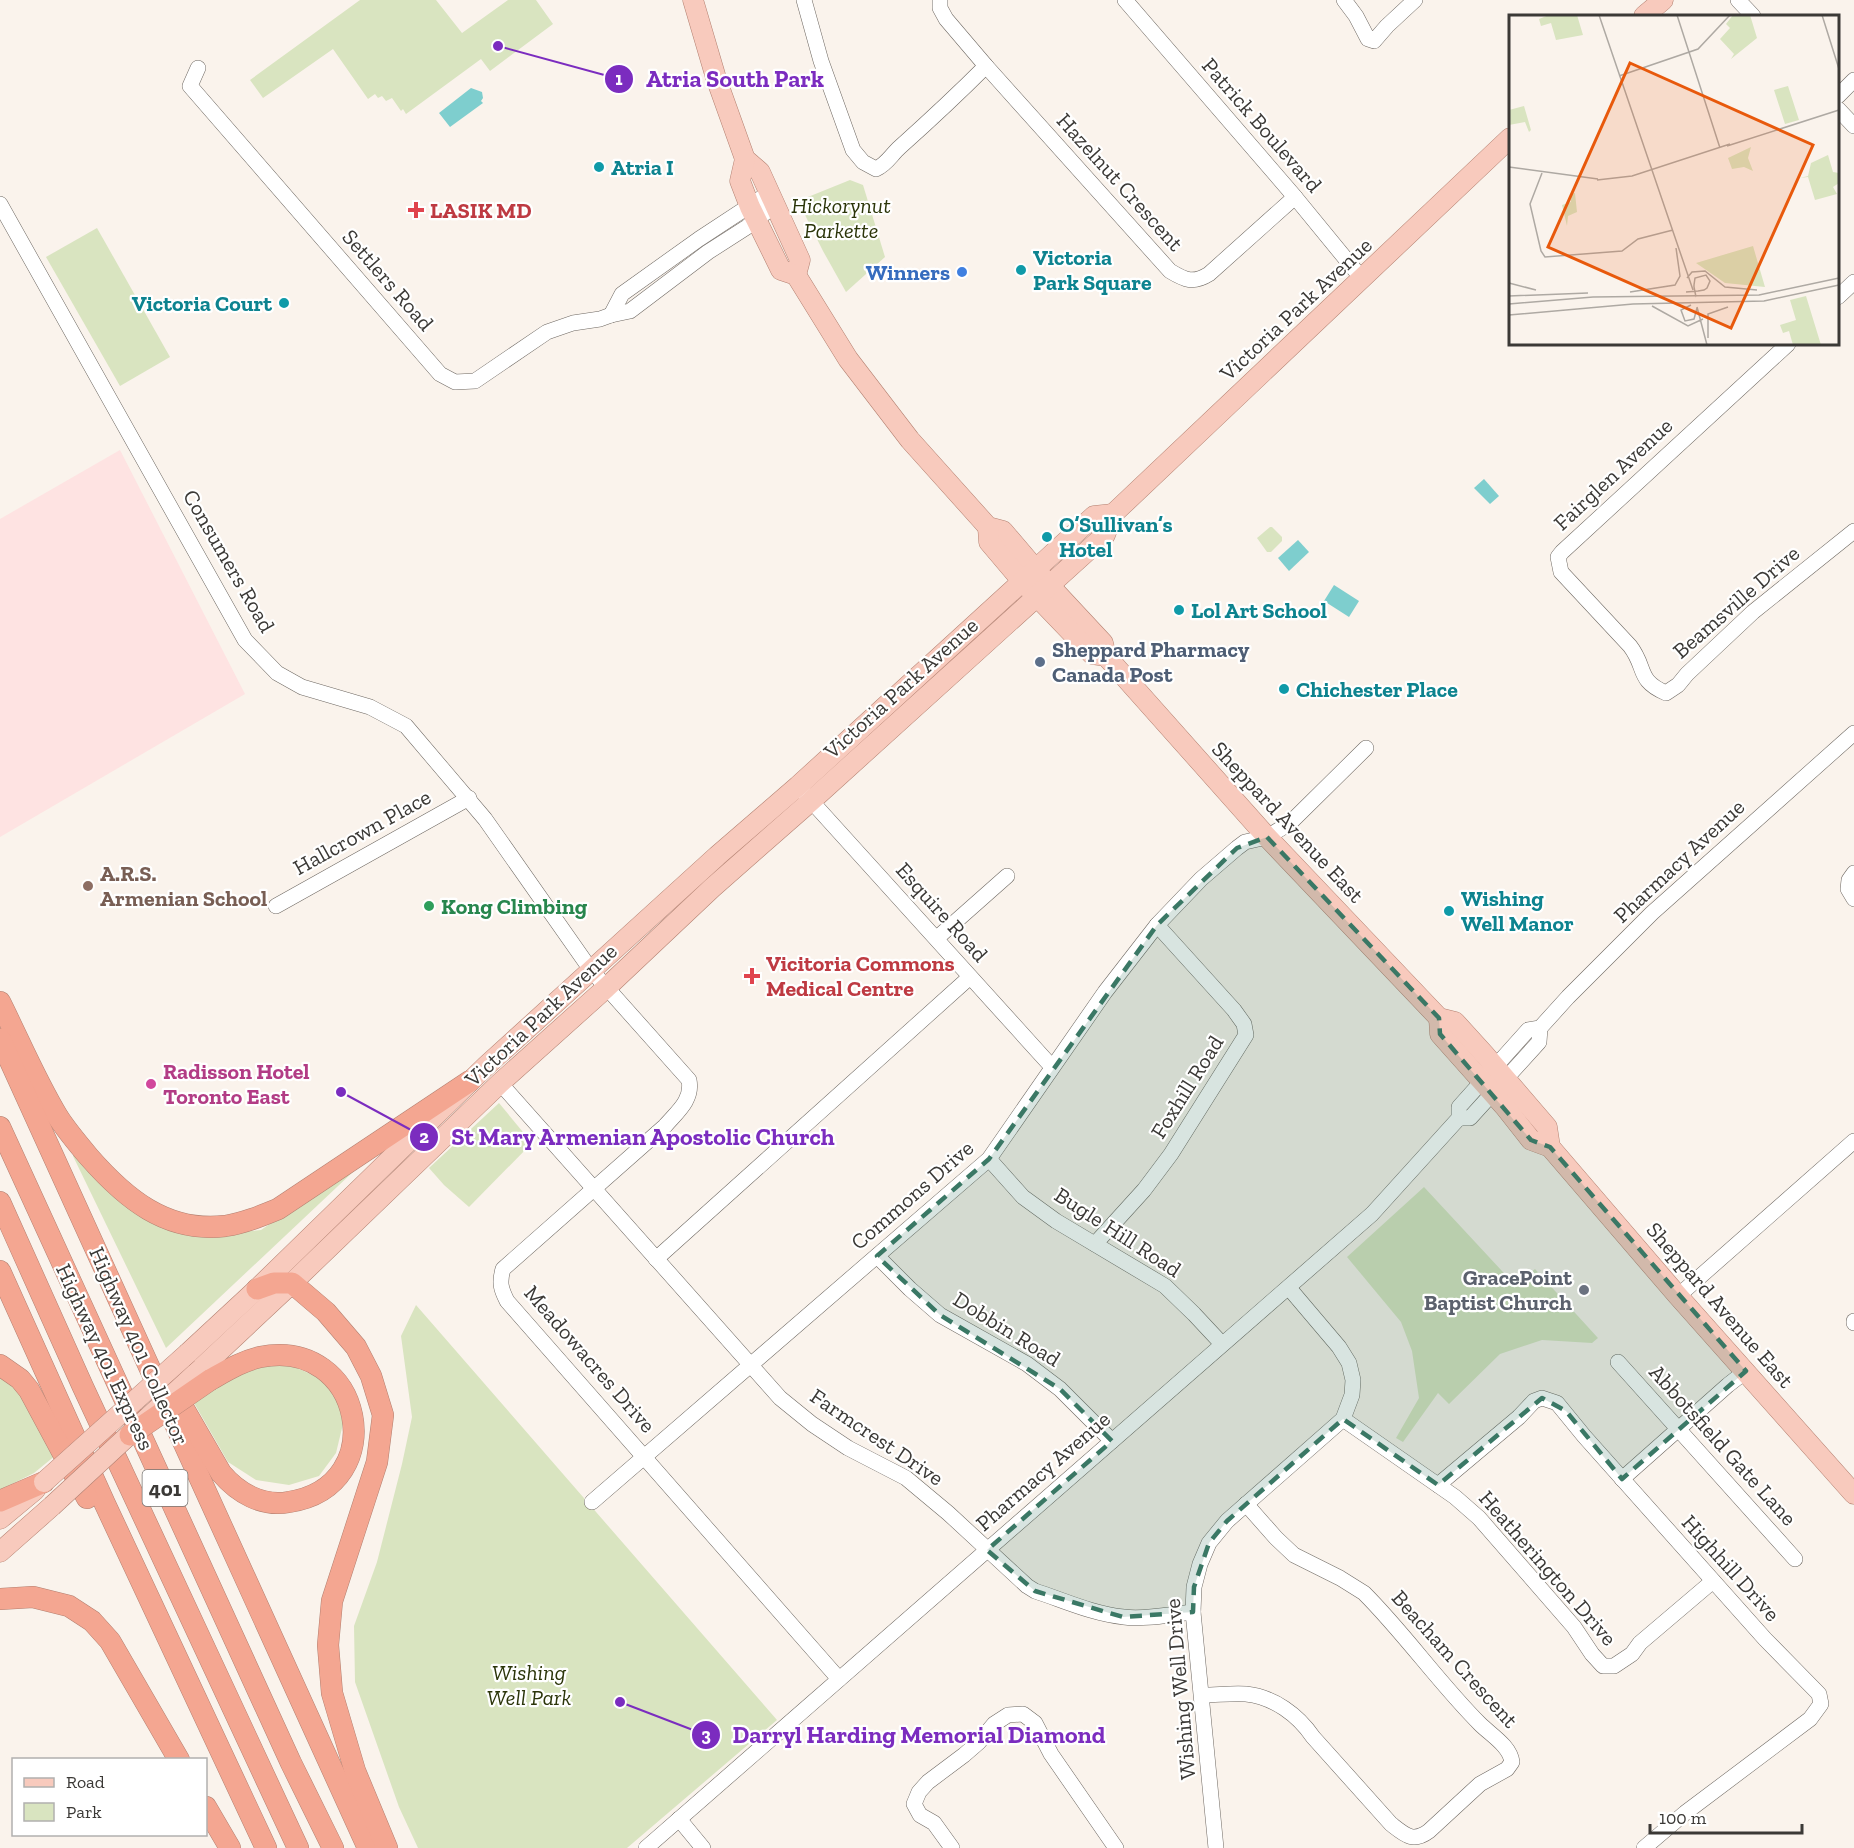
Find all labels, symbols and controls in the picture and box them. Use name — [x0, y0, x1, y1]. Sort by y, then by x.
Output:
inset map — [1509, 15, 1839, 345]
street label: Patrick Boulevard — [1196, 52, 1328, 198]
callout: Atria South Park — [604, 58, 836, 100]
text: Atria South Park — [646, 64, 824, 93]
text: 1 — [615, 68, 623, 90]
street label: Hazelnut Crescent — [1051, 107, 1190, 257]
place label: Atria I — [611, 154, 674, 181]
marker: Atria I — [592, 160, 606, 174]
park label: Hickorynut Parkette — [791, 192, 891, 244]
place label: LASIK MD — [430, 197, 532, 224]
marker: LASIK MD — [407, 201, 425, 219]
street label: Settlers Road — [337, 224, 439, 336]
street label: Victoria Park Avenue — [1214, 232, 1378, 387]
place label: Victoria Park Square — [1033, 244, 1152, 296]
place label: Winners — [866, 259, 950, 286]
marker: Victoria Park Square — [1014, 263, 1028, 277]
marker: Winners — [955, 265, 969, 279]
place label: Victoria Court — [132, 290, 272, 317]
marker: Victoria Court — [277, 296, 291, 310]
street label: Fairglen Avenue — [1548, 412, 1678, 536]
street label: Consumers Road — [177, 485, 281, 637]
place label: O’Sullivan’s Hotel — [1059, 511, 1173, 563]
marker: O’Sullivan’s Hotel — [1040, 530, 1054, 544]
street label: Beamsville Drive — [1667, 540, 1805, 664]
place label: Lol Art School — [1191, 597, 1327, 624]
marker: Lol Art School — [1172, 603, 1186, 617]
street label: Victoria Park Avenue — [818, 612, 984, 765]
place label: Sheppard Pharmacy Canada Post — [1052, 636, 1250, 688]
marker: Sheppard Pharmacy Canada Post — [1033, 655, 1047, 669]
place label: Chichester Place — [1296, 676, 1458, 703]
marker: Chichester Place — [1277, 682, 1291, 696]
street label: Sheppard Avenue East — [1206, 736, 1370, 909]
street label: Hallcrown Place — [288, 783, 436, 881]
street label: Pharmacy Avenue — [1608, 793, 1750, 929]
street label: Esquire Road — [890, 857, 994, 967]
place label: A.R.S. Armenian School — [100, 860, 267, 912]
marker: A.R.S. Armenian School — [81, 879, 95, 893]
place label: Wishing Well Manor — [1461, 885, 1574, 937]
place label: Kong Climbing — [441, 893, 588, 920]
marker: Kong Climbing — [422, 899, 436, 913]
marker: Wishing Well Manor — [1442, 904, 1456, 918]
street label: Victoria Park Avenue — [459, 938, 623, 1093]
place label: Vicitoria Commons Medical Centre — [766, 950, 955, 1002]
marker: Vicitoria Commons Medical Centre — [743, 967, 761, 985]
street label: Foxhill Road — [1145, 1030, 1229, 1144]
place label: Radisson Hotel Toronto East — [163, 1058, 310, 1110]
marker: Radisson Hotel Toronto East — [144, 1077, 158, 1091]
callout: St Mary Armenian Apostolic Church — [409, 1116, 848, 1158]
text: St Mary Armenian Apostolic Church — [451, 1122, 835, 1151]
text: 2 — [419, 1126, 429, 1148]
street label: Commons Drive — [845, 1134, 979, 1256]
street label: Bugle Hill Road — [1050, 1181, 1186, 1283]
street label: Sheppard Avenue East — [1641, 1217, 1800, 1394]
street label: Highway 401 Collector — [83, 1243, 195, 1449]
street label: Highway 401 Express — [50, 1259, 160, 1455]
place label: GracePoint Baptist Church — [1424, 1264, 1572, 1316]
street label: Meadowacres Drive — [519, 1280, 661, 1438]
marker: GracePoint Baptist Church — [1577, 1283, 1591, 1297]
street label: Dobbin Road — [948, 1285, 1066, 1373]
street label: Abbotsfield Gate Lane — [1644, 1359, 1802, 1531]
street label: Farmcrest Drive — [805, 1382, 949, 1492]
street label: Pharmacy Avenue — [970, 1405, 1116, 1537]
road number: 401 — [142, 1470, 188, 1506]
street label: Heatherington Drive — [1473, 1485, 1623, 1651]
street label: Highhill Drive — [1676, 1509, 1786, 1627]
street label: Beacham Crescent — [1386, 1585, 1524, 1734]
street label: Wishing Well Drive — [1159, 1597, 1201, 1781]
park label: Wishing Well Park — [487, 1659, 571, 1711]
callout: Darryl Harding Memorial Diamond — [691, 1714, 1118, 1756]
text: Darryl Harding Memorial Diamond — [733, 1720, 1106, 1749]
text: 3 — [701, 1724, 711, 1746]
legend — [12, 1758, 207, 1836]
text: Road — [66, 1771, 105, 1793]
scale bar — [1650, 1797, 1802, 1835]
text: Park — [66, 1801, 102, 1823]
text: 100 m — [1659, 1807, 1707, 1829]

